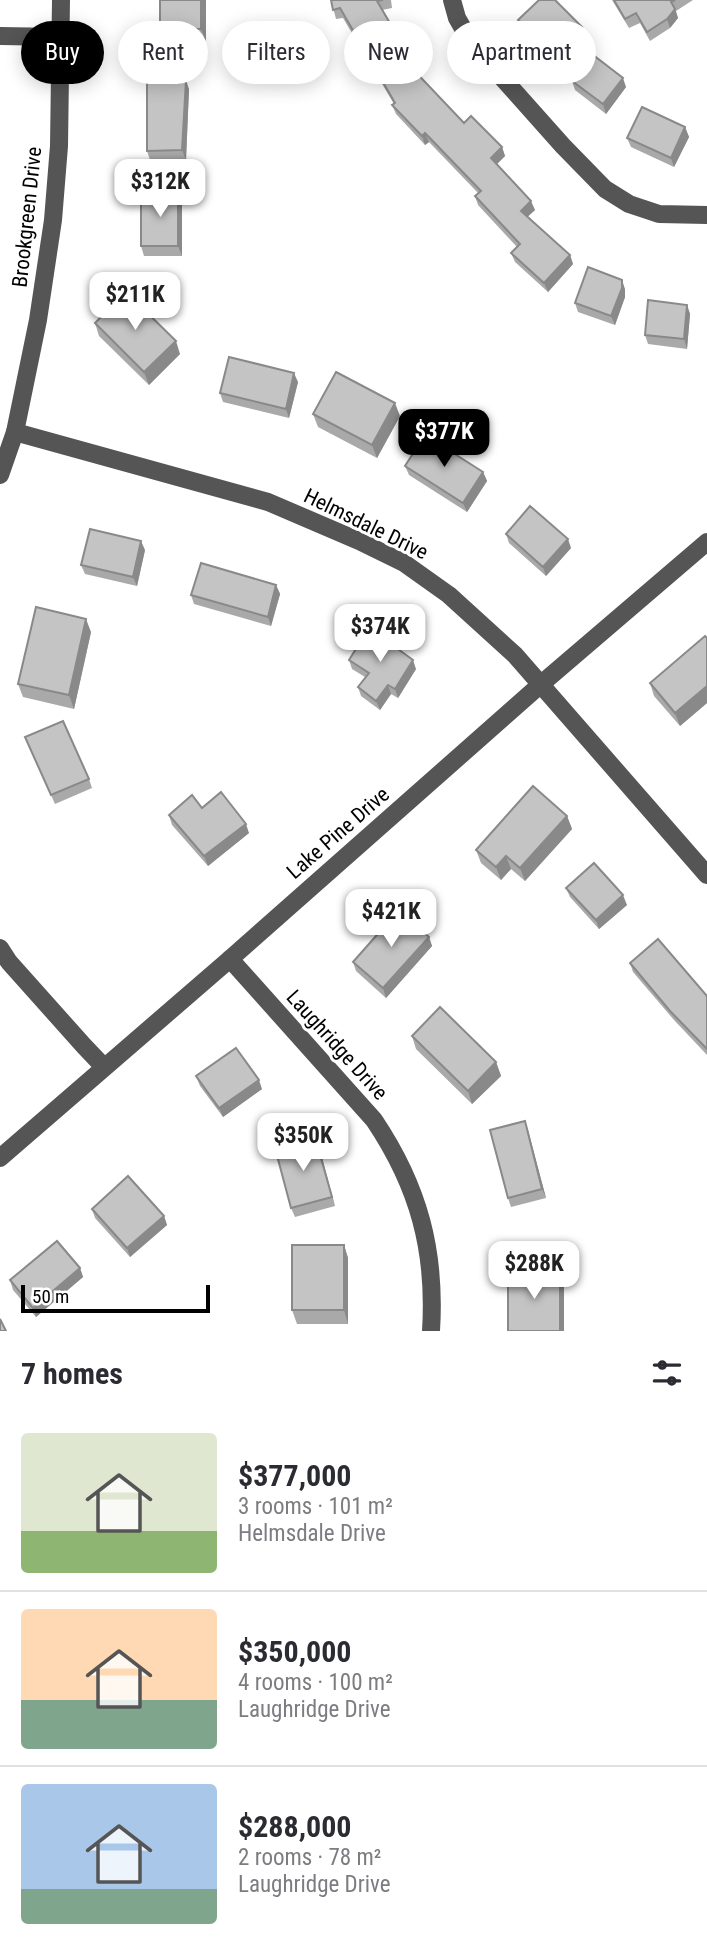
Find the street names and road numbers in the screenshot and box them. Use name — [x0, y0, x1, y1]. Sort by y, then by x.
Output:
street label: Brookgreen Drive — [8, 145, 46, 288]
street label: Helmsdale Drive — [300, 484, 432, 564]
street label: Lake Pine Drive — [282, 782, 394, 884]
street label: Laughridge Drive — [281, 985, 393, 1105]

